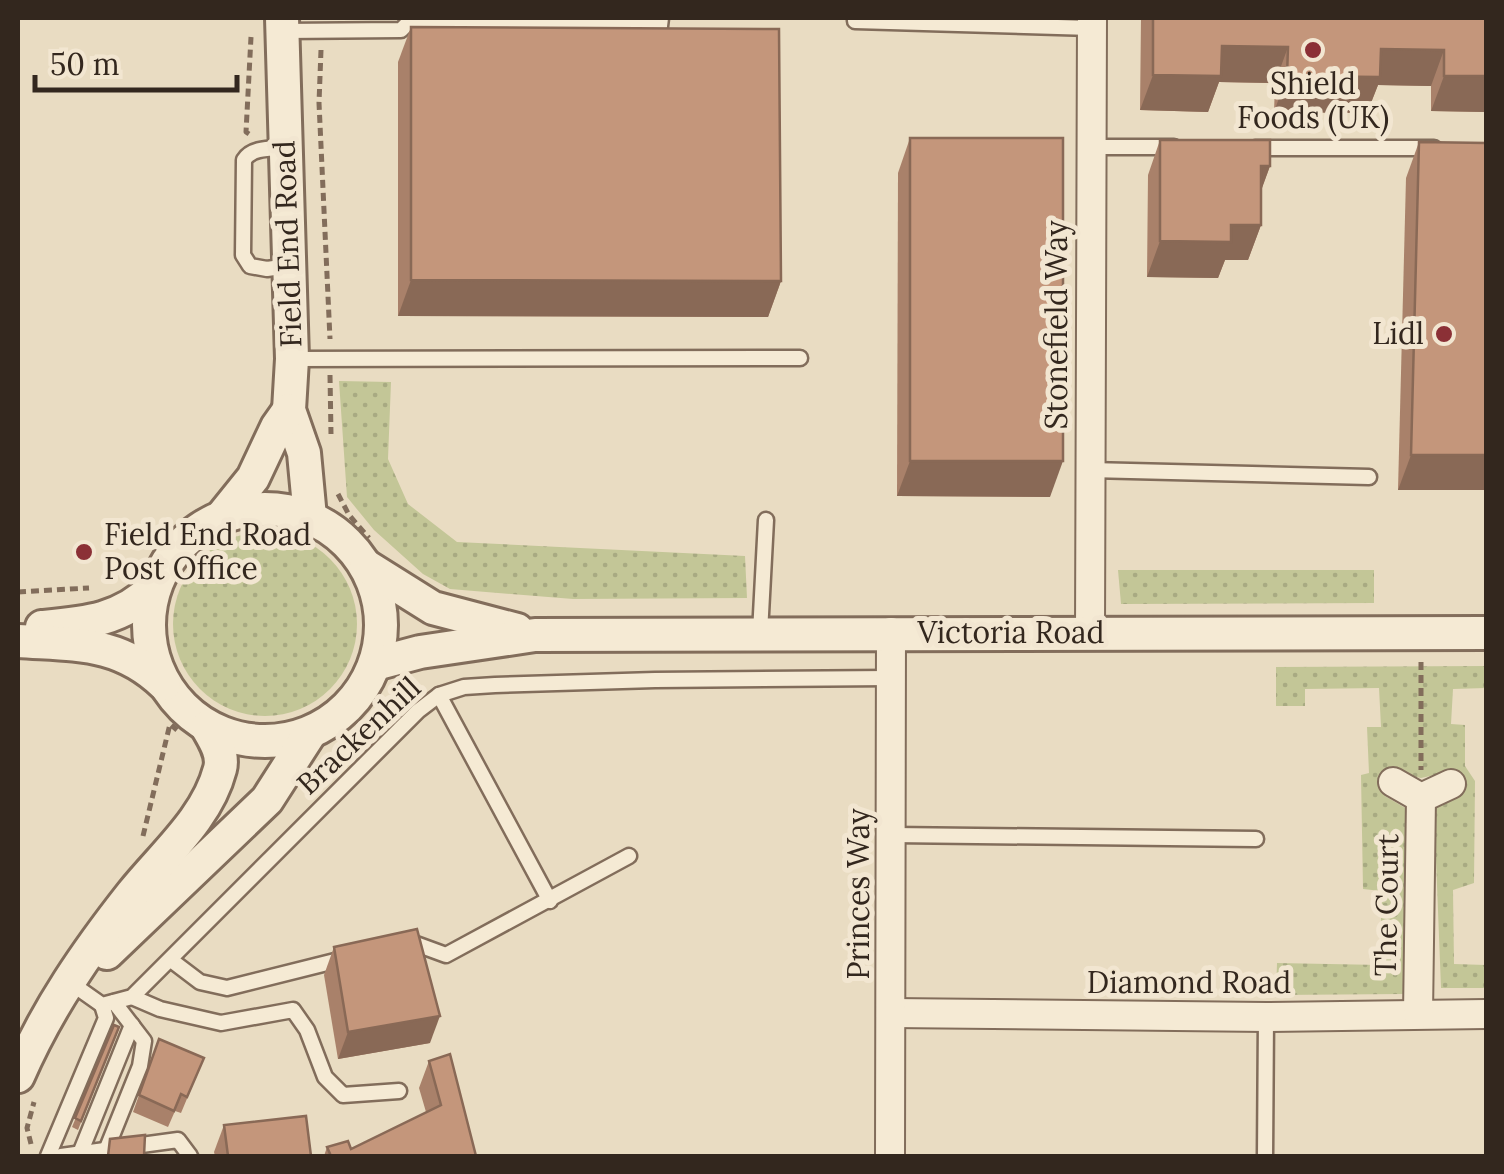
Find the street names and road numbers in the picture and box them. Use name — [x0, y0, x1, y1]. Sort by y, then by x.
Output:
street label: Field End Road — [264, 140, 310, 348]
street label: Stonefield Way — [1037, 220, 1076, 430]
street label: Victoria Road — [917, 613, 1105, 651]
street label: Brackenhill — [288, 668, 428, 802]
street label: Princes Way — [839, 808, 878, 980]
street label: The Court — [1366, 833, 1406, 977]
street label: Diamond Road — [1087, 963, 1291, 1001]

